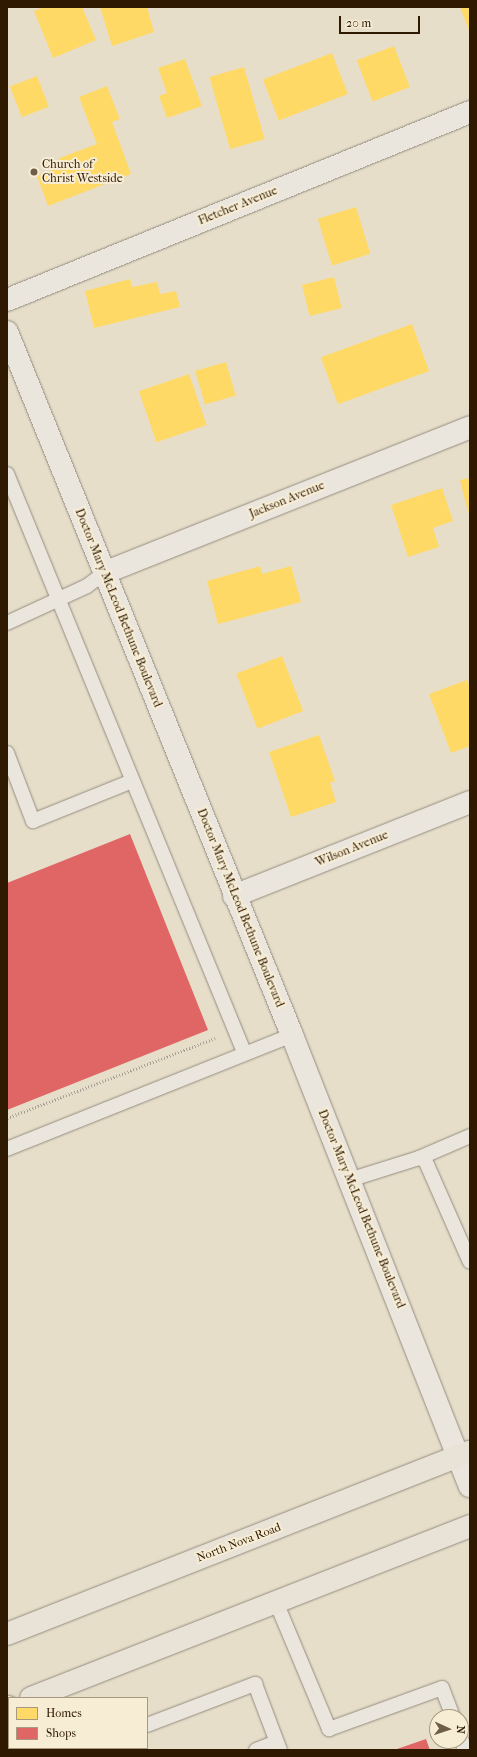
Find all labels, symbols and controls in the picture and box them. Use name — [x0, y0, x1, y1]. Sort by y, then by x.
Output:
scale bar — [341, 8, 422, 34]
text: 20 m — [346, 16, 371, 30]
place label: Church of Christ Westside — [42, 158, 123, 186]
marker: Church of Christ Westside — [29, 167, 39, 177]
street label: Fletcher Avenue — [196, 184, 280, 228]
street label: Jackson Avenue — [247, 478, 327, 522]
street label: Doctor Mary McLeod Bethune Boulevard — [71, 507, 165, 709]
street label: Doctor Mary McLeod Bethune Boulevard — [193, 807, 287, 1009]
street label: Wilson Avenue — [313, 828, 391, 870]
street label: Doctor Mary McLeod Bethune Boulevard — [314, 1108, 408, 1310]
street label: North Nova Road — [195, 1520, 283, 1566]
legend — [8, 1697, 148, 1749]
text: Homes — [46, 1706, 82, 1720]
north arrow — [429, 1709, 469, 1749]
text: N — [454, 1725, 467, 1734]
text: Shops — [46, 1726, 76, 1740]

